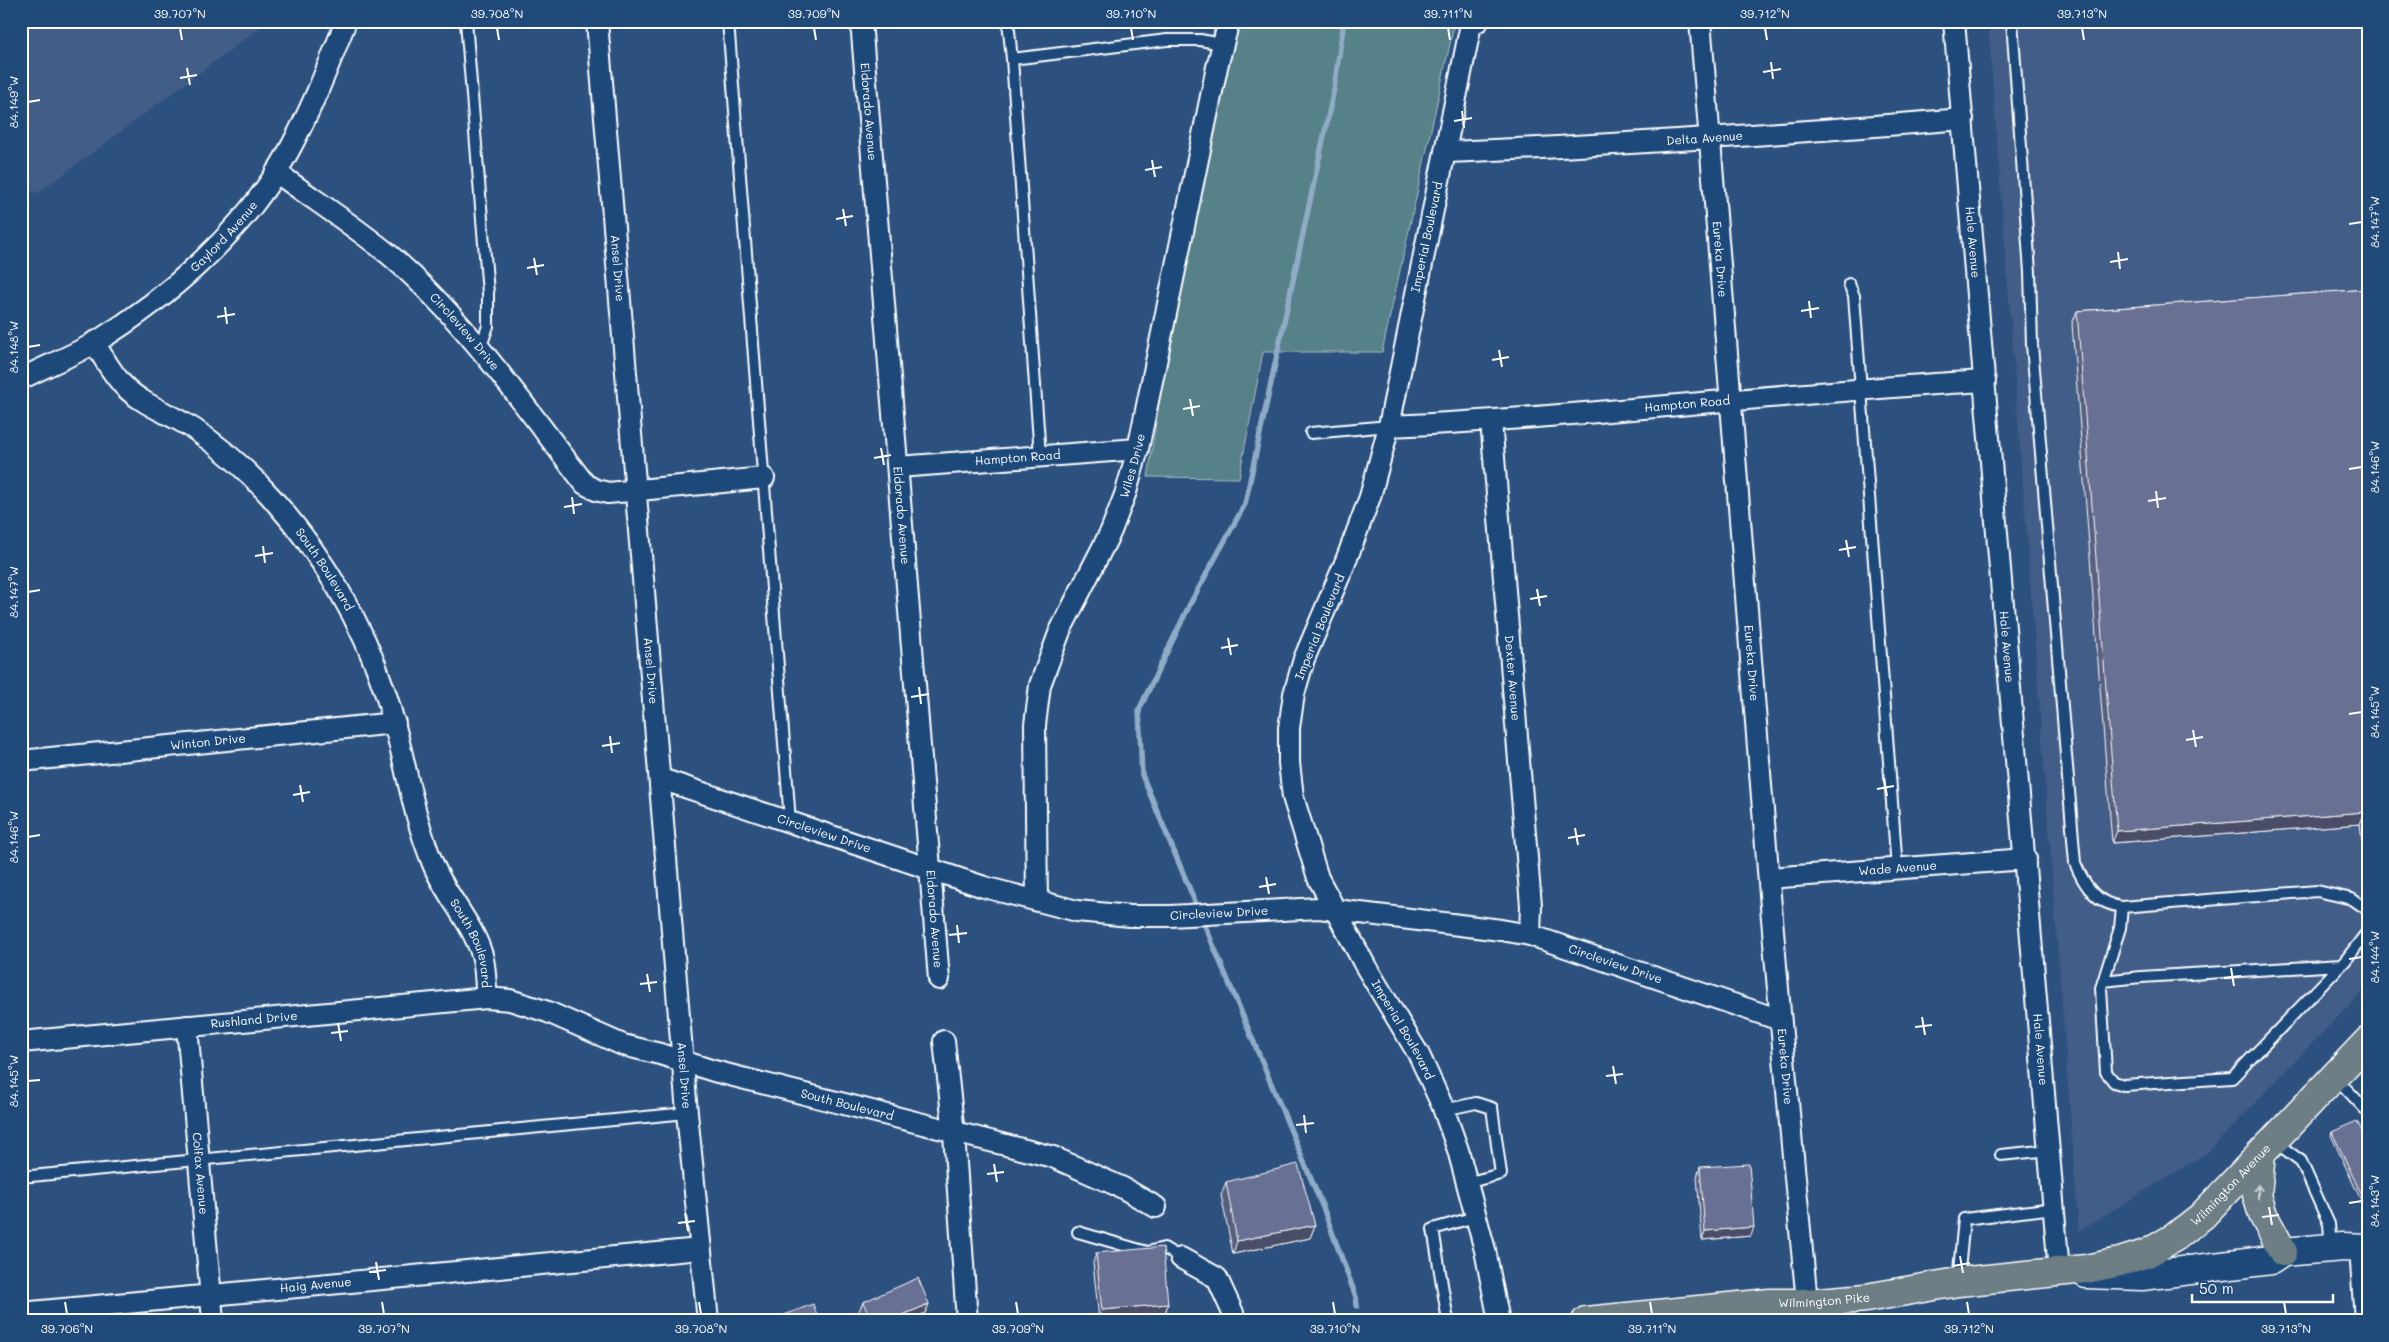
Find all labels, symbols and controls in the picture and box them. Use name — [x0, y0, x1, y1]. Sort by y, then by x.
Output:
text: 39.707°N — [154, 5, 206, 21]
text: 39.708°N — [471, 5, 523, 21]
text: 39.709°N — [788, 5, 840, 21]
text: 39.710°N — [1106, 5, 1156, 21]
text: 39.711°N — [1424, 5, 1472, 21]
text: 39.712°N — [1740, 5, 1790, 21]
text: 39.713°N — [2057, 5, 2107, 21]
street label: Eldorado Avenue — [857, 62, 881, 161]
text: 84.149°W — [5, 76, 21, 128]
street label: Delta Avenue — [1666, 127, 1743, 148]
street label: Imperial Boulevard — [1406, 180, 1446, 294]
text: 84.147°W — [2366, 196, 2382, 248]
street label: Gaylord Avenue — [186, 197, 260, 275]
street label: Hale Avenue — [1963, 206, 1985, 279]
street label: Eureka Drive — [1710, 220, 1732, 298]
street label: Ansel Drive — [608, 234, 629, 302]
street label: Circleview Drive — [427, 289, 503, 373]
text: 84.148°W — [5, 321, 21, 373]
street label: Hampton Road — [1644, 391, 1731, 415]
street label: Wiles Drive — [1115, 432, 1148, 500]
text: 84.146°W — [2366, 441, 2382, 493]
street label: Hampton Road — [974, 446, 1061, 468]
street label: Eldorado Avenue — [890, 466, 914, 565]
street label: South Boulevard — [293, 524, 358, 613]
text: 84.147°W — [5, 566, 21, 618]
street label: Imperial Boulevard — [1291, 571, 1348, 682]
street label: Hale Avenue — [1997, 610, 2019, 683]
street label: Eureka Drive — [1741, 624, 1763, 702]
street label: Dexter Avenue — [1502, 635, 1525, 722]
street label: Ansel Drive — [641, 637, 662, 705]
text: 84.145°W — [2366, 686, 2382, 738]
street label: Winton Drive — [170, 729, 246, 753]
street label: Circleview Drive — [775, 809, 874, 856]
text: 84.146°W — [5, 811, 21, 863]
street label: Wade Avenue — [1858, 857, 1937, 878]
street label: Eldorado Avenue — [923, 869, 947, 969]
street label: South Boulevard — [447, 895, 495, 989]
street label: Circleview Drive — [1170, 902, 1268, 923]
text: 84.144°W — [2366, 931, 2382, 983]
street label: Circleview Drive — [1567, 940, 1665, 986]
street label: Imperial Boulevard — [1368, 976, 1438, 1082]
street label: Rushland Drive — [210, 1007, 298, 1031]
street label: Hale Avenue — [2030, 1013, 2052, 1086]
street label: Eureka Drive — [1774, 1028, 1797, 1105]
street label: Ansel Drive — [674, 1041, 696, 1109]
text: 84.145°W — [5, 1055, 21, 1107]
street label: South Boulevard — [799, 1084, 896, 1123]
street label: Colfax Avenue — [189, 1132, 213, 1215]
street label: Wilmington Avenue — [2187, 1140, 2273, 1229]
text: 84.143°W — [2366, 1175, 2382, 1227]
one-way arrow — [2253, 1184, 2263, 1200]
scale bar — [2192, 1272, 2333, 1304]
street label: Haig Avenue — [279, 1273, 352, 1296]
text: 50 m — [2199, 1278, 2234, 1298]
street label: Wilmington Pike — [1778, 1288, 1871, 1310]
text: 39.706°N — [41, 1320, 93, 1336]
text: 39.707°N — [358, 1320, 410, 1336]
text: 39.708°N — [675, 1320, 727, 1336]
text: 39.709°N — [992, 1320, 1044, 1336]
text: 39.710°N — [1310, 1320, 1360, 1336]
text: 39.711°N — [1628, 1320, 1676, 1336]
text: 39.712°N — [1944, 1320, 1994, 1336]
text: 39.713°N — [2261, 1320, 2311, 1336]

